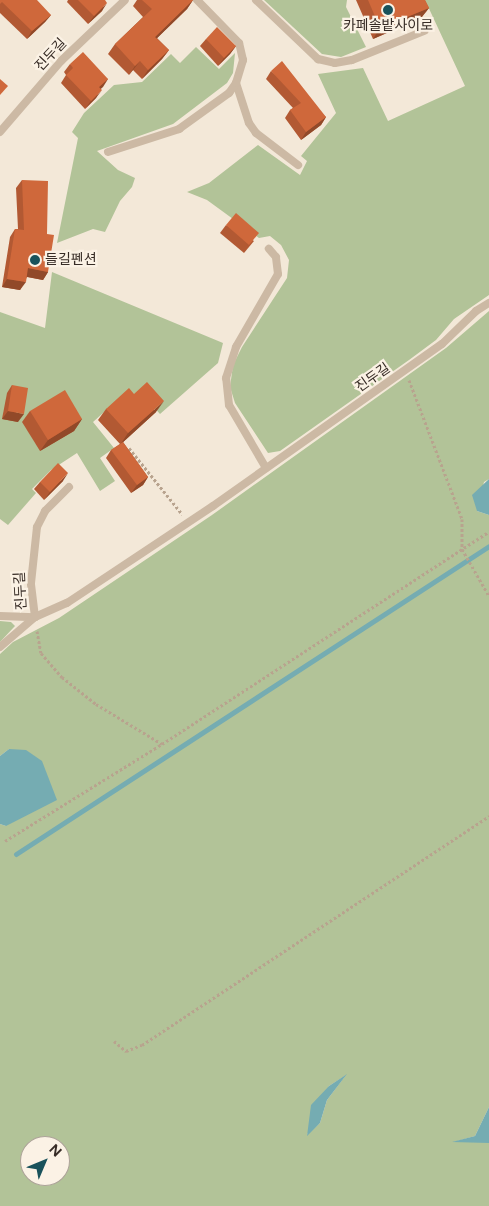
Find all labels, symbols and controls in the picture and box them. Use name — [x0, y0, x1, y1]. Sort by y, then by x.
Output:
marker: 카페솔밭사이로 — [382, 4, 394, 16]
place label: 카페솔밭사이로 — [343, 18, 433, 34]
street label: 진두길 — [32, 35, 70, 75]
place label: 들길펜션 — [45, 252, 97, 268]
marker: 들길펜션 — [29, 254, 41, 266]
street label: 진두길 — [352, 360, 394, 396]
street label: 진두길 — [12, 571, 30, 611]
north arrow — [20, 1136, 70, 1186]
text: N — [45, 1141, 65, 1161]

